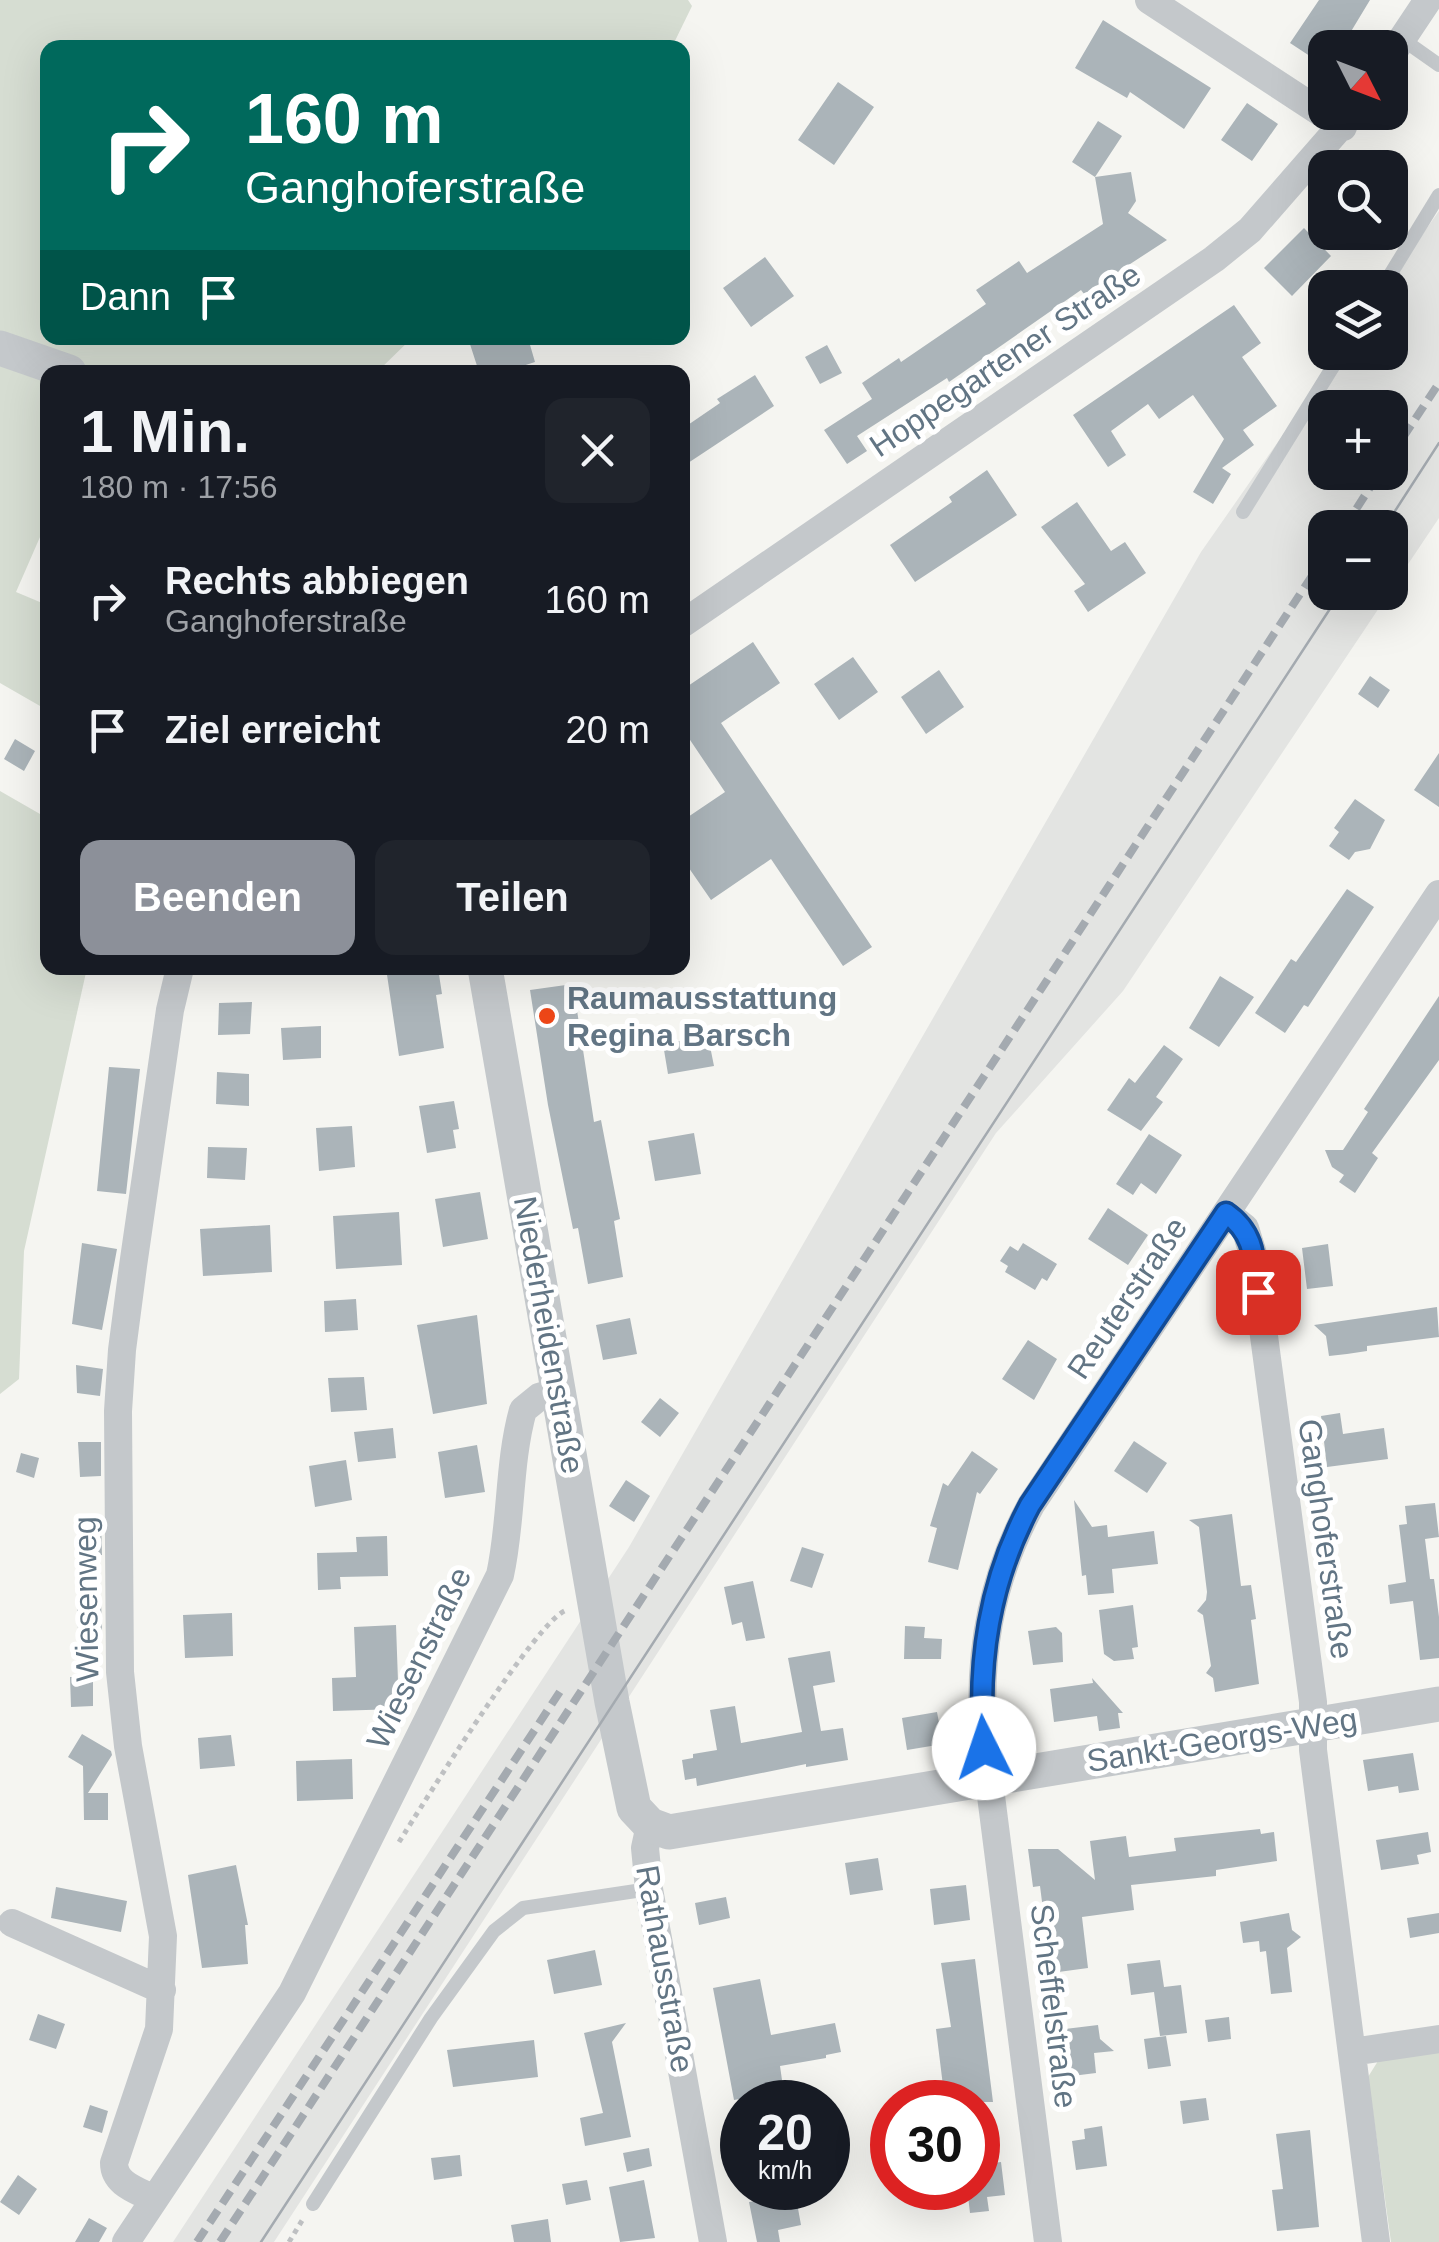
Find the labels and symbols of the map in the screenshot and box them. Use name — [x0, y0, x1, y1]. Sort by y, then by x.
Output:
north arrow — [1308, 30, 1408, 130]
street label: Hoppegartener Straße — [863, 256, 1147, 464]
place label: Raumausstattung Regina Barsch — [567, 980, 837, 1053]
marker: Raumausstattung Regina Barsch — [536, 1005, 558, 1027]
street label: Niederheidenstraße — [507, 1193, 591, 1477]
street label: Reuterstraße — [1060, 1211, 1194, 1385]
pin — [1216, 1250, 1301, 1335]
street label: Ganghoferstraße — [1291, 1417, 1361, 1661]
street label: Wiesenweg — [67, 1516, 105, 1682]
street label: Wiesenstraße — [360, 1561, 478, 1755]
position arrow — [932, 1696, 1036, 1800]
street label: Sankt-Georgs-Weg — [1084, 1701, 1360, 1779]
street label: Rathausstraße — [629, 1863, 701, 2075]
street label: Scheffelstraße — [1024, 1902, 1084, 2110]
speed limit sign: 30 — [870, 2080, 1000, 2210]

